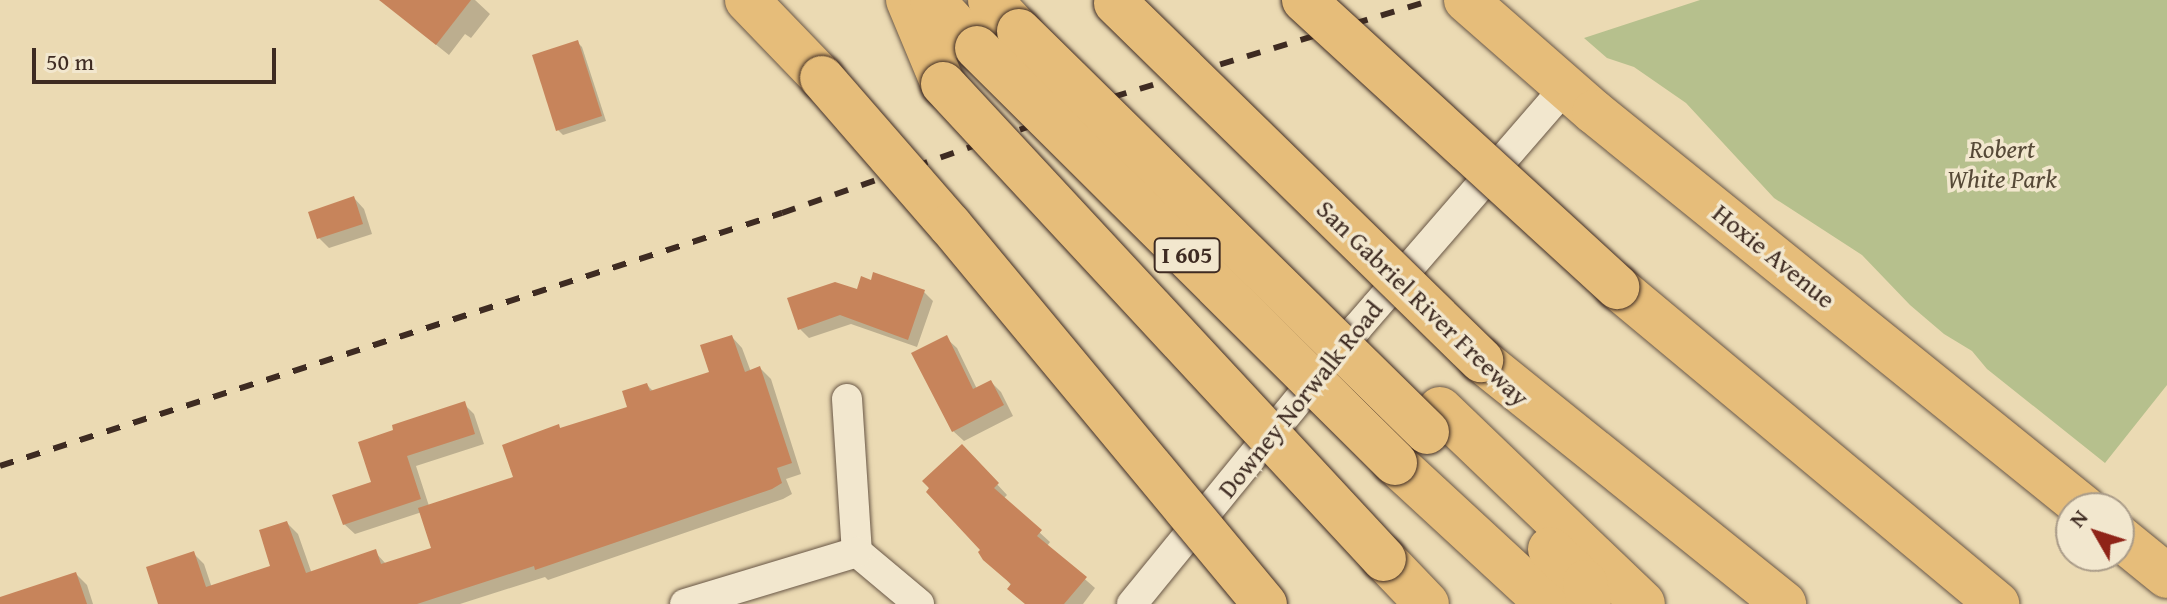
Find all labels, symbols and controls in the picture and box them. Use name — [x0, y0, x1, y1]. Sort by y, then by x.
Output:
scale bar — [36, 32, 280, 82]
text: 50 m — [46, 44, 94, 79]
park label: Robert White Park — [1947, 133, 2057, 194]
street label: San Gabriel River Freeway — [1310, 193, 1536, 413]
street label: Hoxie Avenue — [1707, 197, 1841, 315]
road number: I 605 — [1153, 235, 1221, 275]
street label: Downey Norwalk Road — [1211, 294, 1389, 504]
north arrow — [2055, 492, 2135, 572]
text: N — [2061, 502, 2095, 534]

